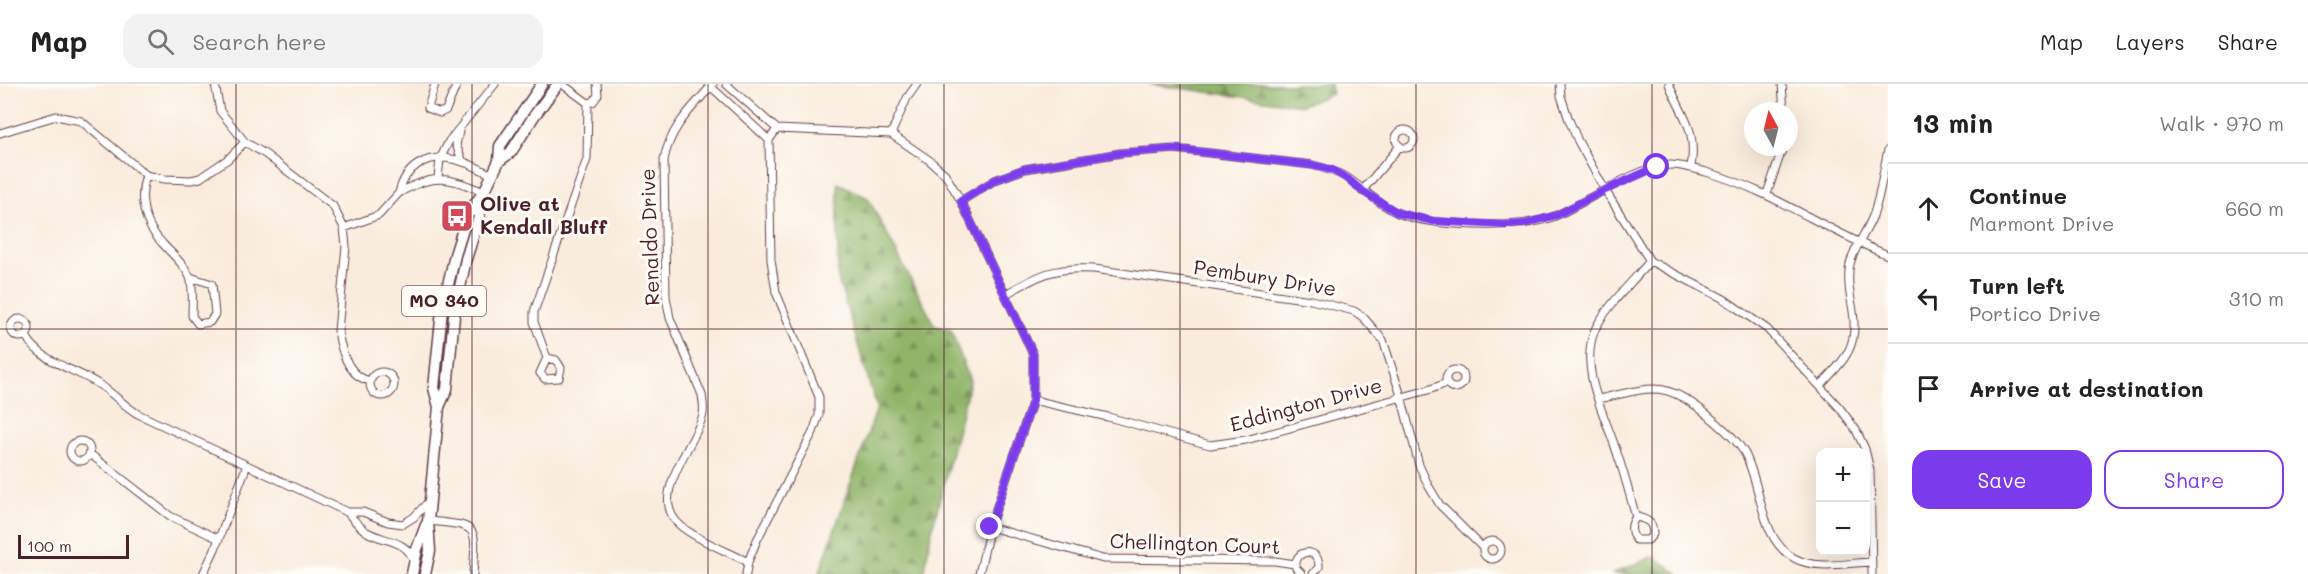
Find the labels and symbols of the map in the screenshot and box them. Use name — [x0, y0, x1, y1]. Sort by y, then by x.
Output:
north arrow — [1744, 102, 1798, 156]
route start — [1643, 153, 1669, 179]
street label: Renaldo Drive — [634, 168, 664, 306]
place label: Olive at Kendall Bluff — [480, 190, 607, 239]
bus stop icon: Olive at Kendall Bluff — [439, 198, 475, 234]
street label: Pembury Drive — [1192, 253, 1338, 301]
road number: MO 340 — [402, 286, 486, 316]
street label: Eddington Drive — [1227, 371, 1385, 437]
route end — [976, 513, 1002, 539]
street label: Chellington Court — [1109, 527, 1281, 559]
scale bar — [18, 532, 129, 560]

